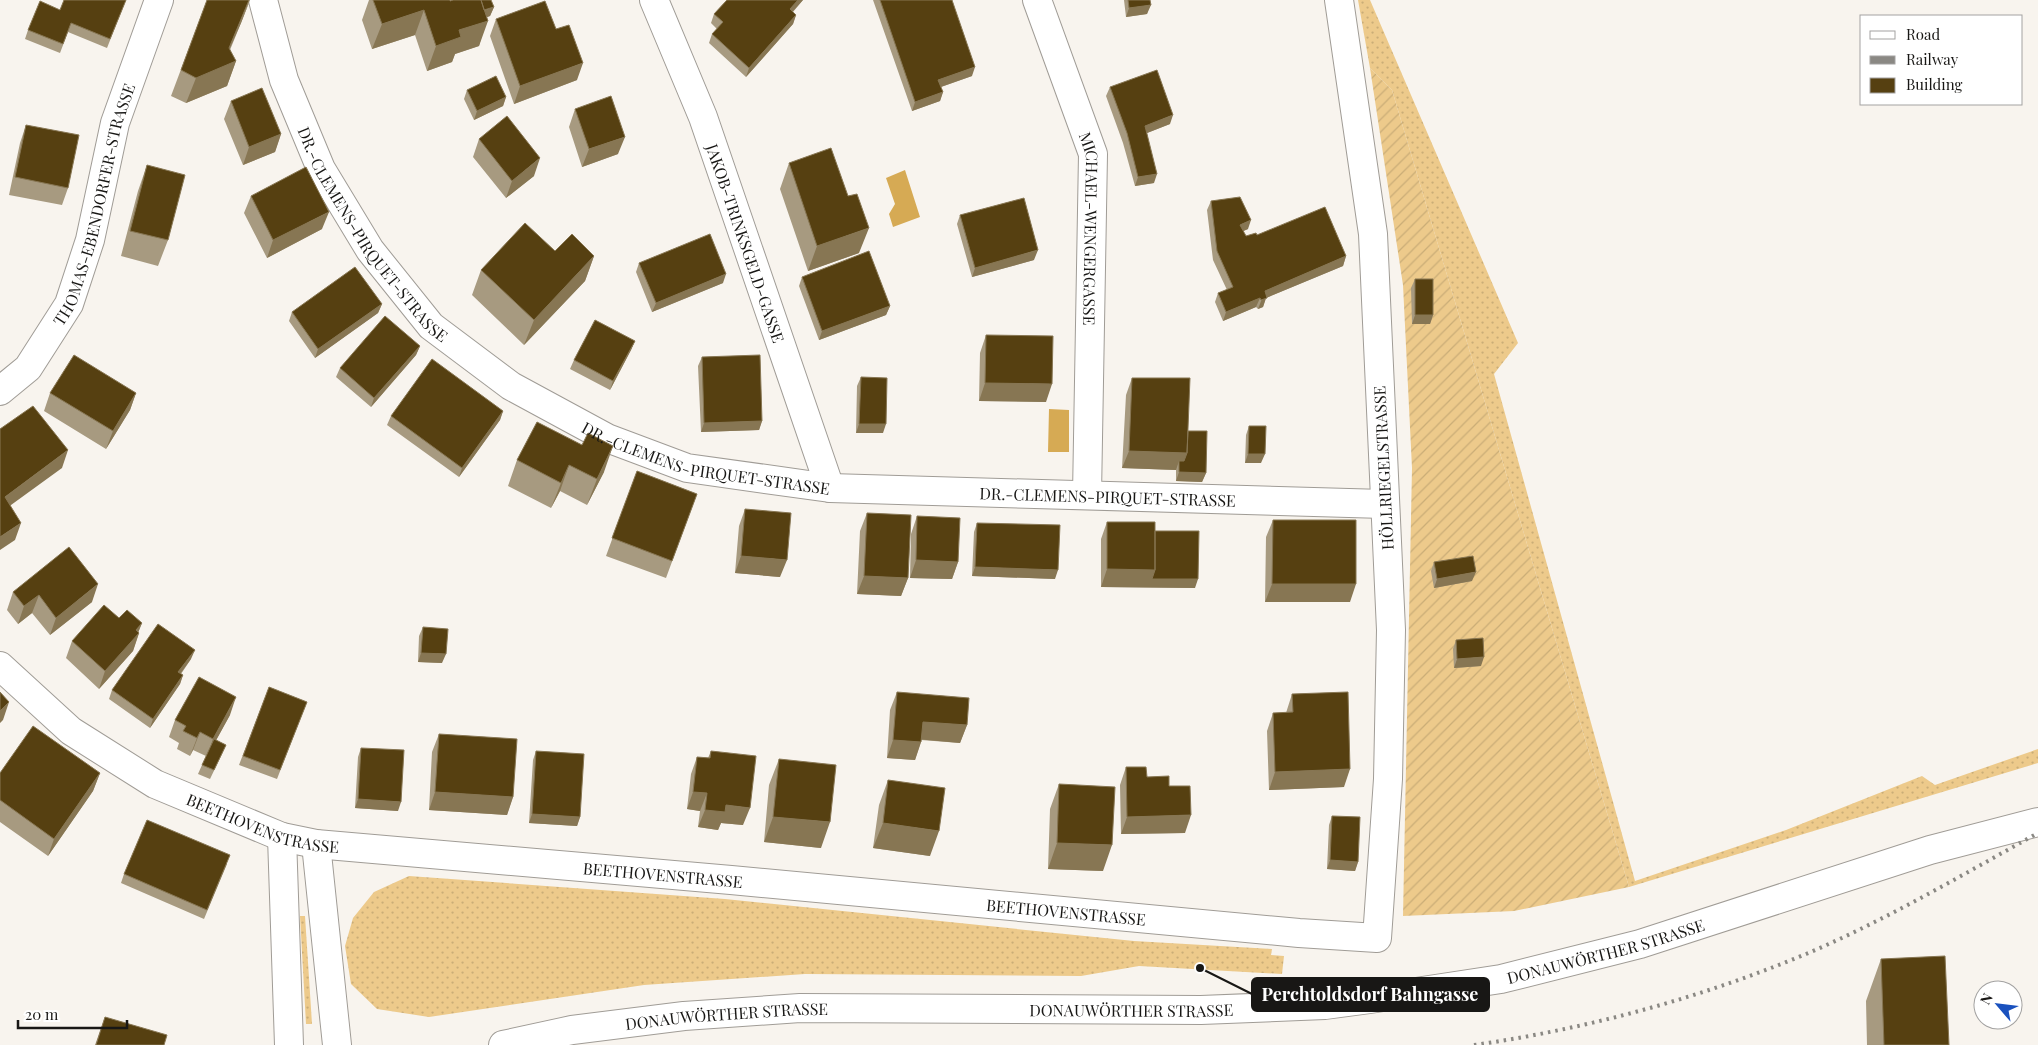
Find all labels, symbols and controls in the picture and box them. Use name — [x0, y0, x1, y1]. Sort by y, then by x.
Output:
legend — [1860, 15, 2023, 105]
text: Road — [1906, 24, 1940, 44]
text: Railway — [1906, 49, 1959, 69]
text: Building — [1906, 74, 1963, 94]
street label: THOMAS-EBENDORFER-STRASSE — [48, 80, 139, 329]
street label: DR.-CLEMENS-PIRQUET-STRASSE — [294, 123, 452, 346]
street label: MICHAEL-WENGERGASSE — [1075, 129, 1104, 326]
street label: JAKOB-TRINKSGELD-GASSE — [702, 140, 790, 345]
street label: HÖLLRIEGELSTRASSE — [1368, 385, 1398, 551]
street label: DR.-CLEMENS-PIRQUET-STRASSE — [579, 416, 831, 498]
street label: DR.-CLEMENS-PIRQUET-STRASSE — [979, 482, 1236, 510]
street label: BEETHOVENSTRASSE — [184, 788, 340, 856]
street label: BEETHOVENSTRASSE — [582, 857, 744, 892]
street label: BEETHOVENSTRASSE — [985, 893, 1147, 929]
street label: DONAUWÖRTHER STRASSE — [1505, 913, 1707, 988]
callout: Perchtoldsdorf Bahngasse — [1252, 978, 1489, 1011]
north arrow — [1973, 980, 2023, 1030]
text: Perchtoldsdorf Bahngasse — [1262, 982, 1478, 1006]
text: N — [1975, 990, 1997, 1008]
street label: DONAUWÖRTHER STRASSE — [624, 997, 828, 1034]
scale bar — [18, 998, 126, 1030]
street label: DONAUWÖRTHER STRASSE — [1029, 998, 1234, 1021]
text: 20 m — [25, 1004, 59, 1024]

